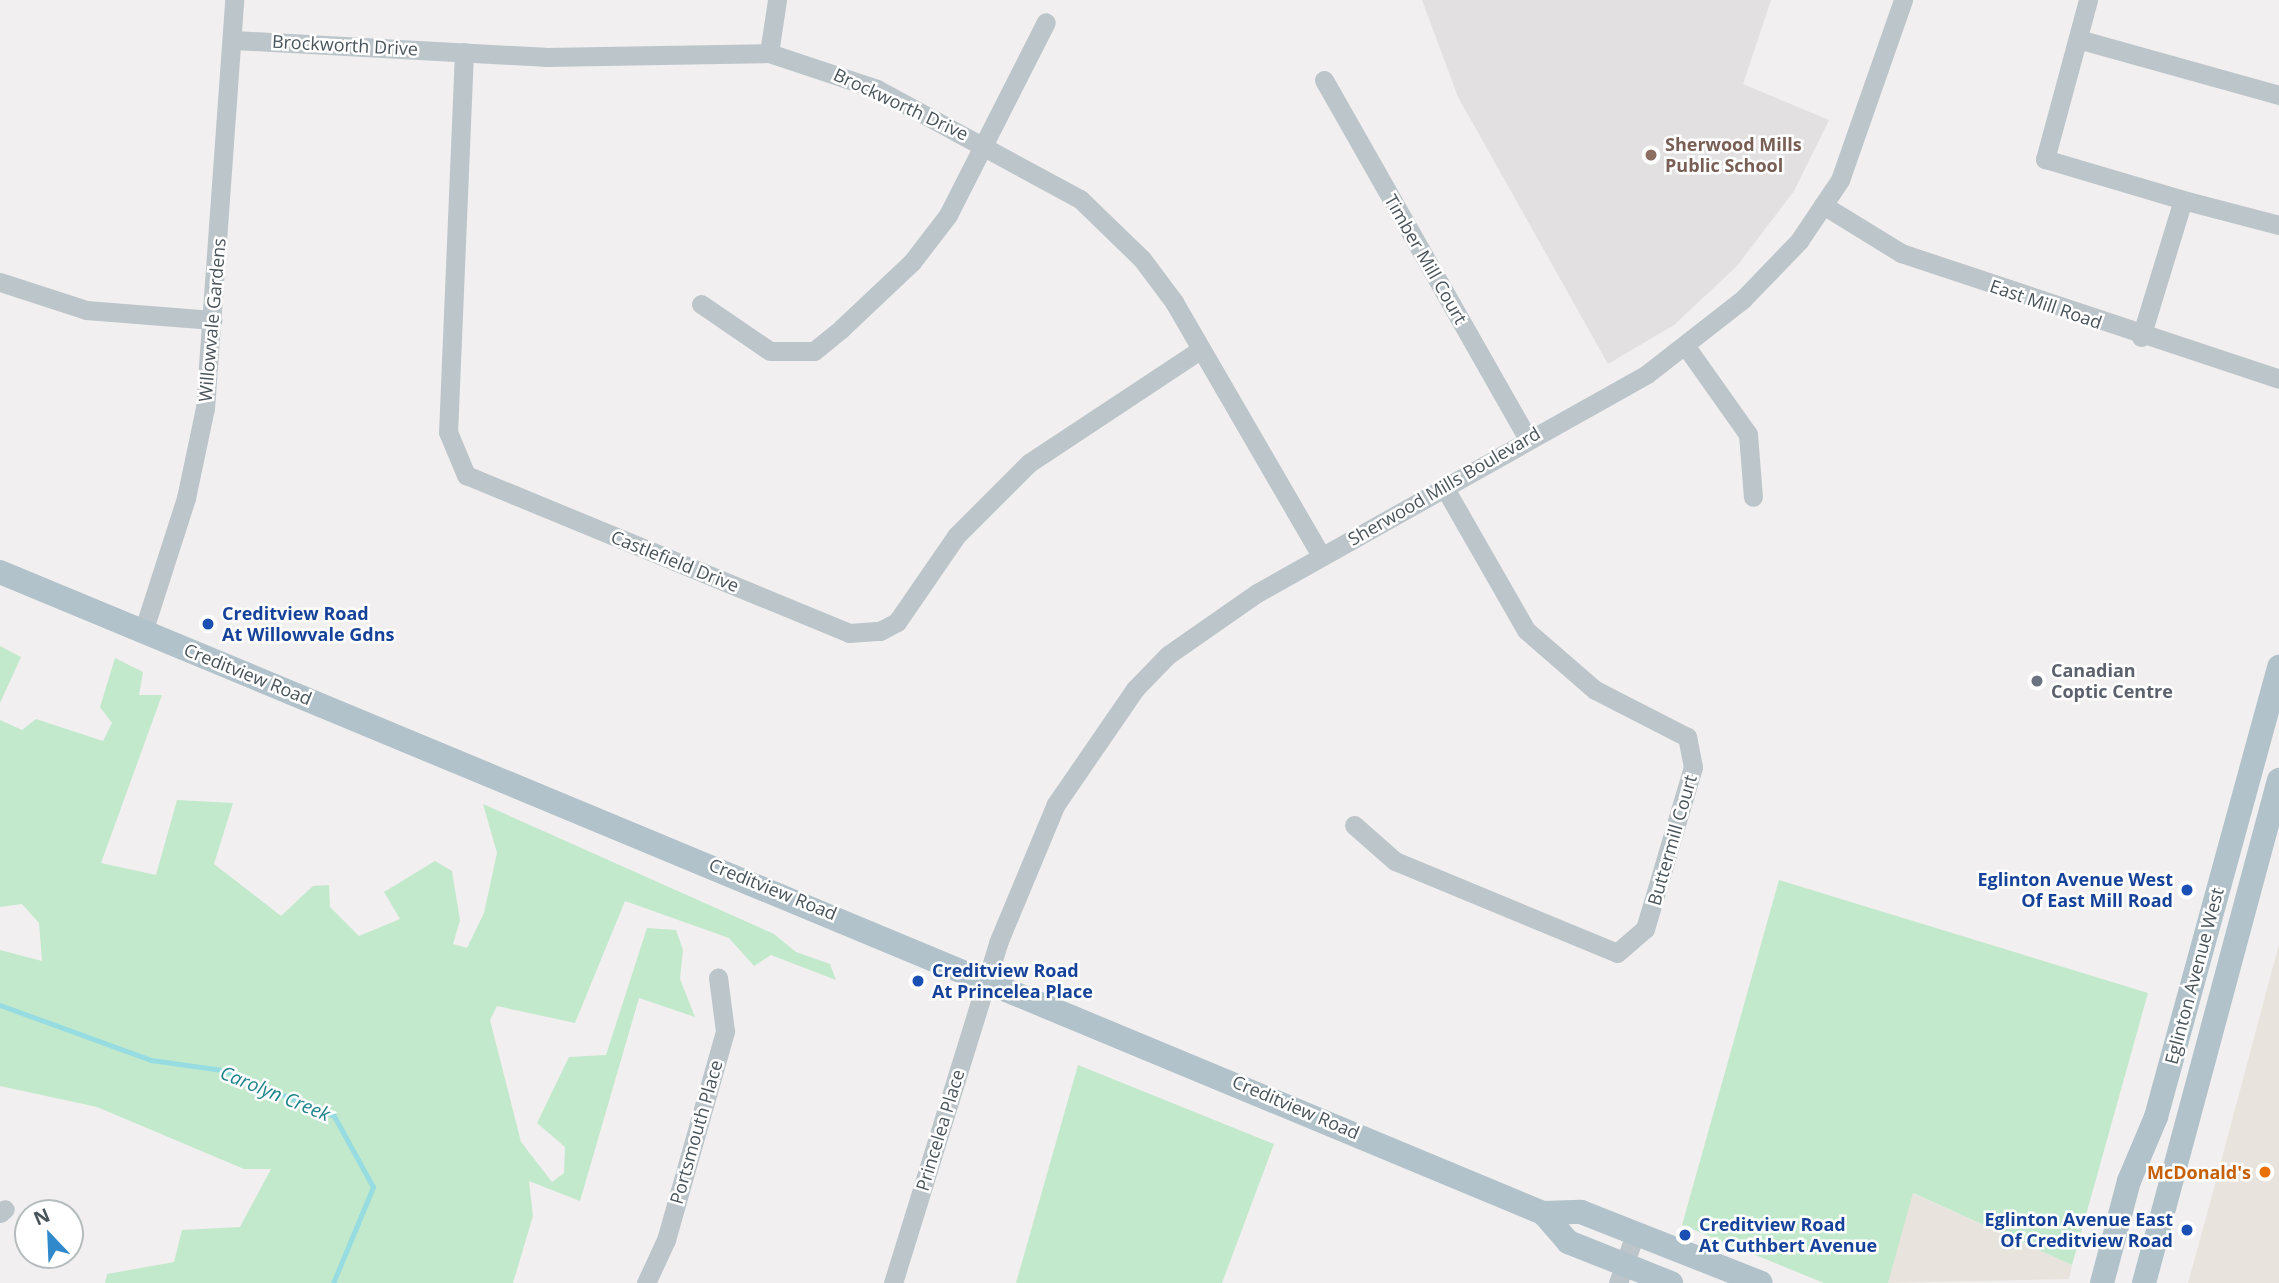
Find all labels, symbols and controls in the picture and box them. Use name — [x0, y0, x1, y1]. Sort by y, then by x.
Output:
street label: Brockworth Drive — [271, 30, 419, 60]
street label: Brockworth Drive — [830, 63, 972, 145]
place label: Sherwood Mills Public School — [1665, 134, 1802, 176]
marker: Sherwood Mills Public School — [1643, 147, 1659, 163]
street label: Timber Mill Court — [1380, 190, 1472, 328]
street label: Willowvale Gardens — [194, 237, 230, 403]
street label: East Mill Road — [1987, 275, 2105, 333]
street label: Sherwood Mills Boulevard — [1344, 422, 1544, 550]
street label: Castlefield Drive — [608, 526, 742, 596]
place label: Creditview Road At Willowvale Gdns — [222, 603, 394, 646]
marker: Creditview Road At Willowvale Gdns — [200, 616, 216, 632]
street label: Creditview Road — [181, 639, 315, 709]
place label: Canadian Coptic Centre — [2051, 660, 2173, 702]
marker: Canadian Coptic Centre — [2029, 673, 2045, 689]
street label: Buttermill Court — [1643, 772, 1701, 908]
street label: Creditview Road — [706, 854, 840, 924]
place label: Eglinton Avenue West Of East Mill Road — [1977, 869, 2173, 912]
marker: Eglinton Avenue West Of East Mill Road — [2179, 882, 2195, 898]
street label: Eglinton Avenue West — [2160, 885, 2228, 1067]
place label: Creditview Road At Princelea Place — [932, 960, 1093, 1002]
marker: Creditview Road At Princelea Place — [910, 973, 926, 989]
street label: Portsmouth Place — [665, 1058, 727, 1206]
water label: Carolyn Creek — [217, 1062, 333, 1126]
street label: Princelea Place — [911, 1067, 969, 1193]
street label: Creditview Road — [1229, 1070, 1363, 1144]
place label: McDonald's — [2147, 1161, 2251, 1183]
marker: McDonald's — [2257, 1164, 2273, 1180]
north arrow — [14, 1199, 84, 1269]
text: N — [29, 1202, 54, 1231]
place label: Eglinton Avenue East Of Creditview Road — [1984, 1209, 2173, 1252]
place label: Creditview Road At Cuthbert Avenue — [1699, 1214, 1877, 1256]
marker: Eglinton Avenue East Of Creditview Road — [2179, 1222, 2195, 1238]
marker: Creditview Road At Cuthbert Avenue — [1677, 1227, 1693, 1243]

